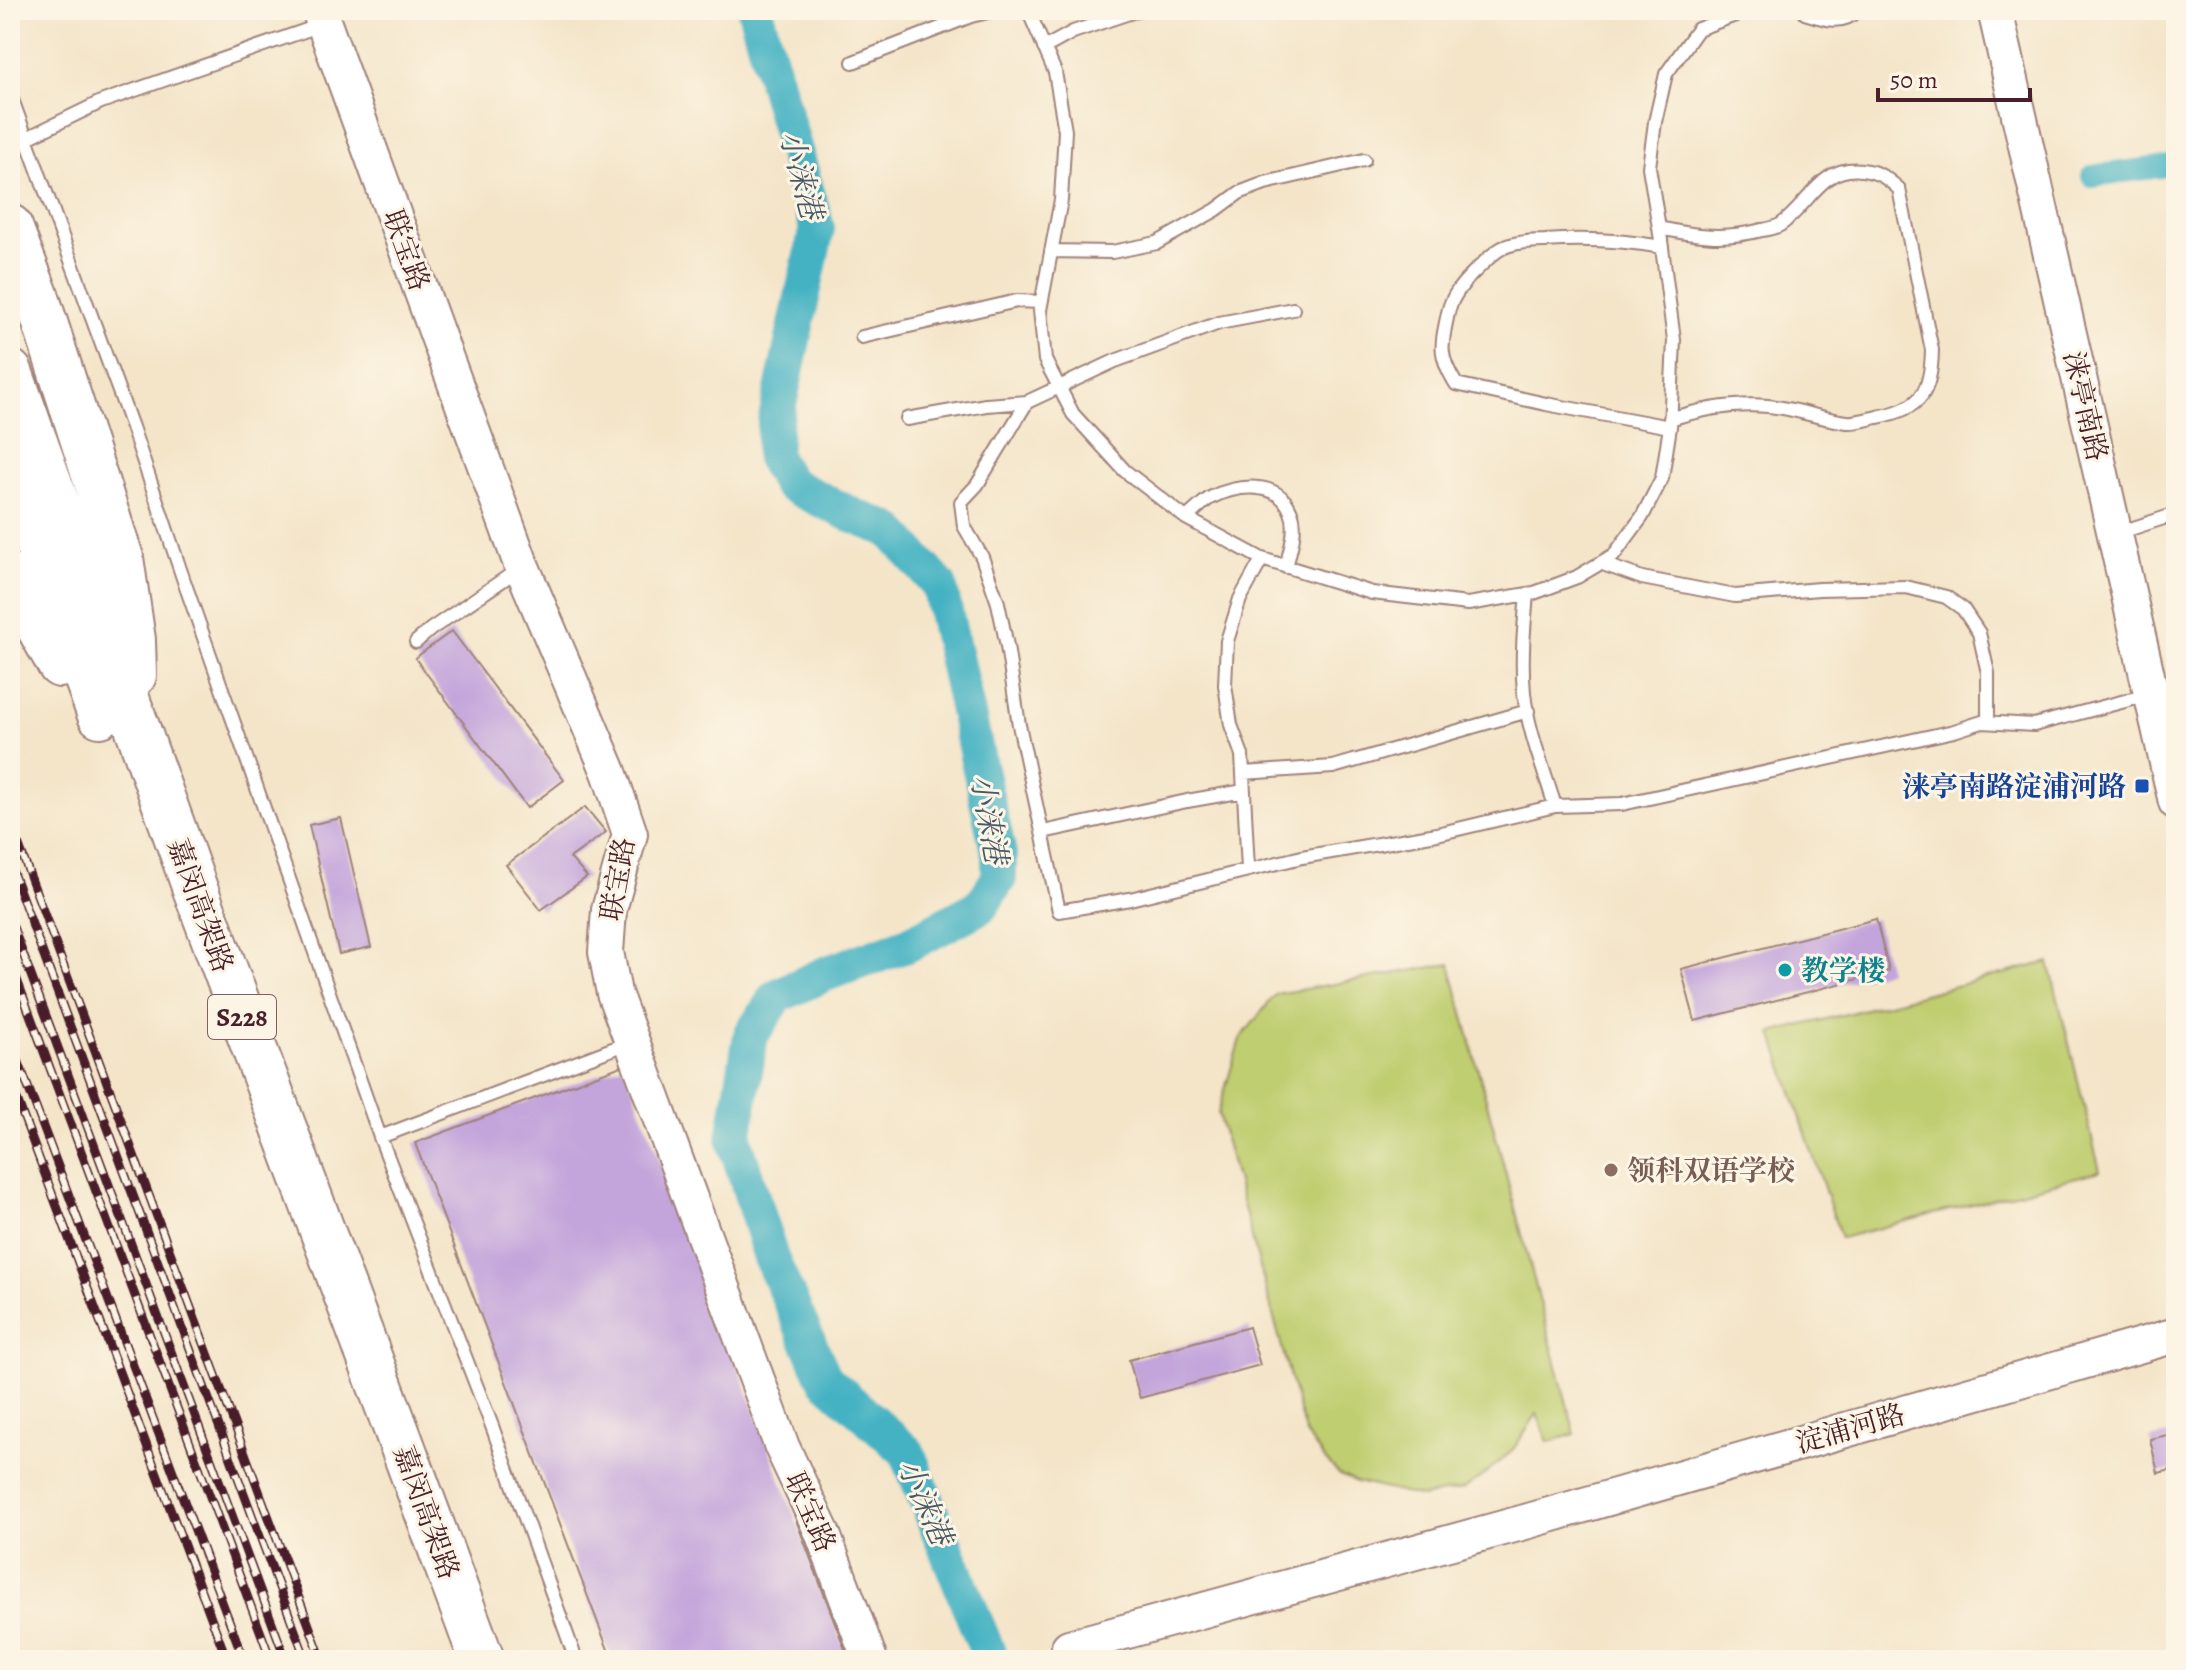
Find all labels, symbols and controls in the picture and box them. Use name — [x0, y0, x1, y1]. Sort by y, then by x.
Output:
scale bar — [1878, 52, 2030, 102]
text: 50 m — [1890, 64, 1938, 96]
water label: 小涞港 — [770, 126, 833, 228]
street label: 联宝路 — [374, 204, 438, 296]
street label: 涞亭南路 — [2054, 347, 2116, 465]
place label: 涞亭南路淀浦河路 — [1902, 768, 2126, 806]
water label: 小涞港 — [961, 771, 1017, 871]
marker: 涞亭南路淀浦河路 — [2133, 777, 2151, 795]
street label: 嘉闵高架路 — [158, 833, 242, 978]
street label: 联宝路 — [592, 835, 644, 924]
place label: 教学楼 — [1801, 952, 1885, 990]
marker: 教学楼 — [1776, 961, 1794, 979]
road number: S228 — [208, 995, 276, 1039]
place label: 领科双语学校 — [1627, 1152, 1795, 1190]
marker: 领科双语学校 — [1602, 1161, 1620, 1179]
street label: 淀浦河路 — [1791, 1395, 1909, 1463]
street label: 嘉闵高架路 — [384, 1440, 468, 1585]
water label: 小涞港 — [888, 1453, 963, 1555]
street label: 联宝路 — [776, 1466, 845, 1559]

